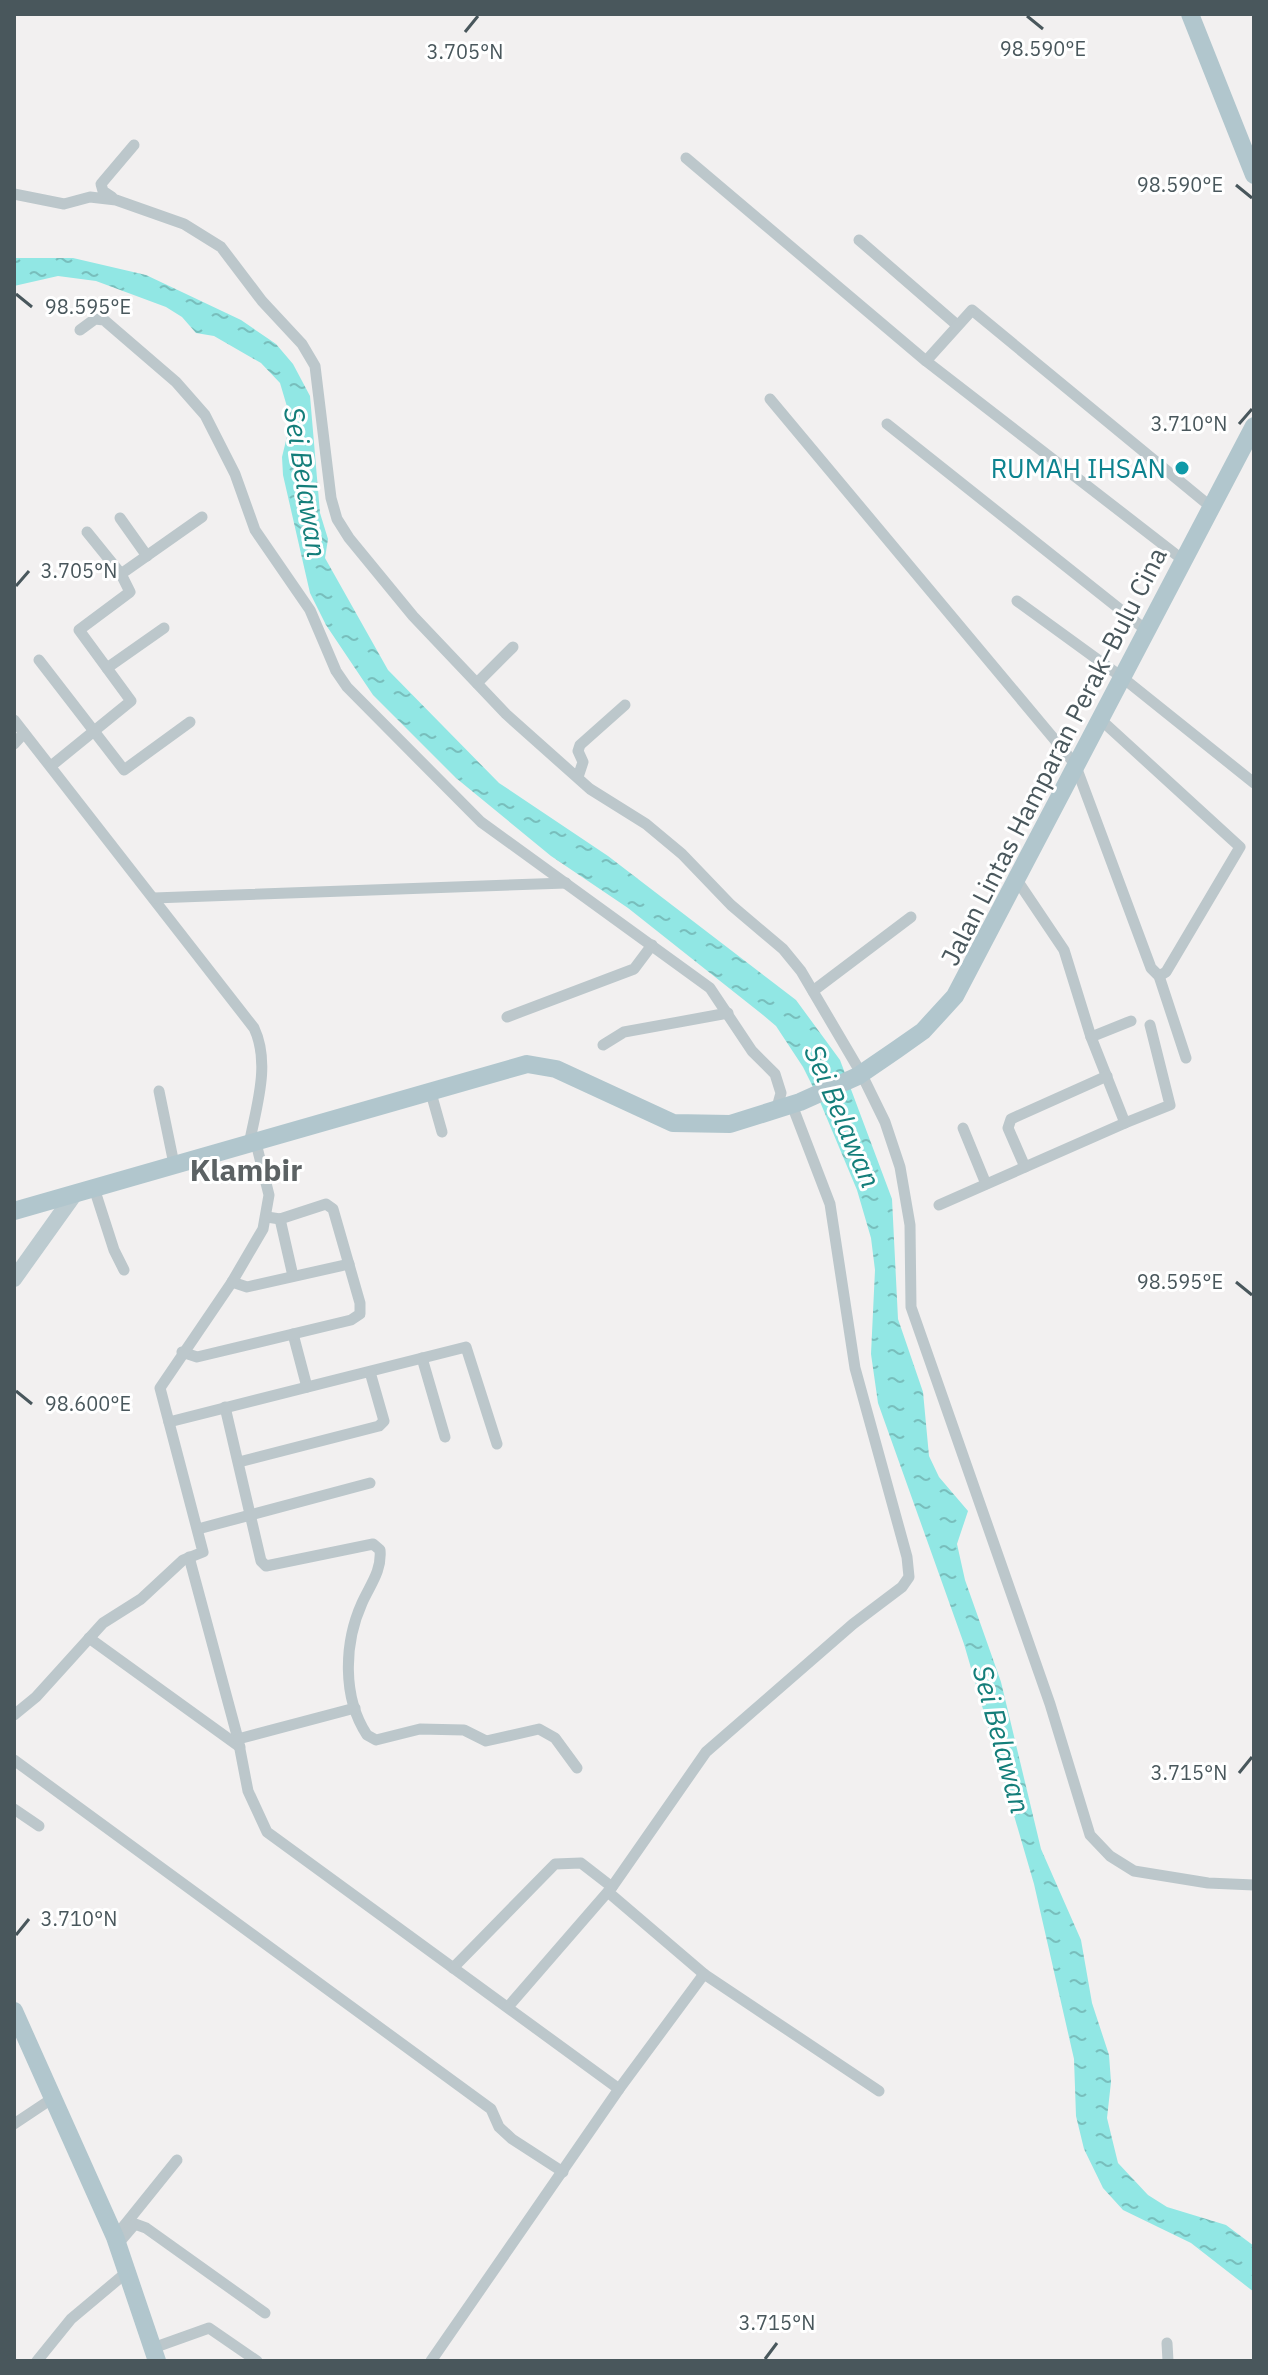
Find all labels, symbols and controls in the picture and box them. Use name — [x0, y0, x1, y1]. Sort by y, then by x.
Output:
text: 98.590°E — [1000, 35, 1086, 62]
text: 3.705°N — [427, 38, 503, 65]
text: 98.590°E — [1137, 171, 1223, 198]
text: 98.595°E — [45, 293, 131, 320]
water label: Sei Belawan — [276, 404, 336, 560]
text: 3.710°N — [1151, 410, 1227, 437]
place label: RUMAH IHSAN — [991, 451, 1166, 485]
marker: RUMAH IHSAN — [1173, 459, 1191, 477]
street label: Jalan Lintas Hamparan Perak–Bulu Cina — [932, 541, 1174, 971]
text: 3.705°N — [41, 557, 117, 584]
water label: Sei Belawan — [796, 1039, 890, 1193]
district label: Klambir — [190, 1150, 302, 1189]
text: 98.595°E — [1137, 1268, 1223, 1295]
text: 98.600°E — [45, 1390, 131, 1417]
water label: Sei Belawan — [964, 1661, 1040, 1817]
text: 3.715°N — [1151, 1759, 1227, 1786]
text: 3.710°N — [41, 1905, 117, 1932]
text: 3.715°N — [739, 2309, 815, 2336]

